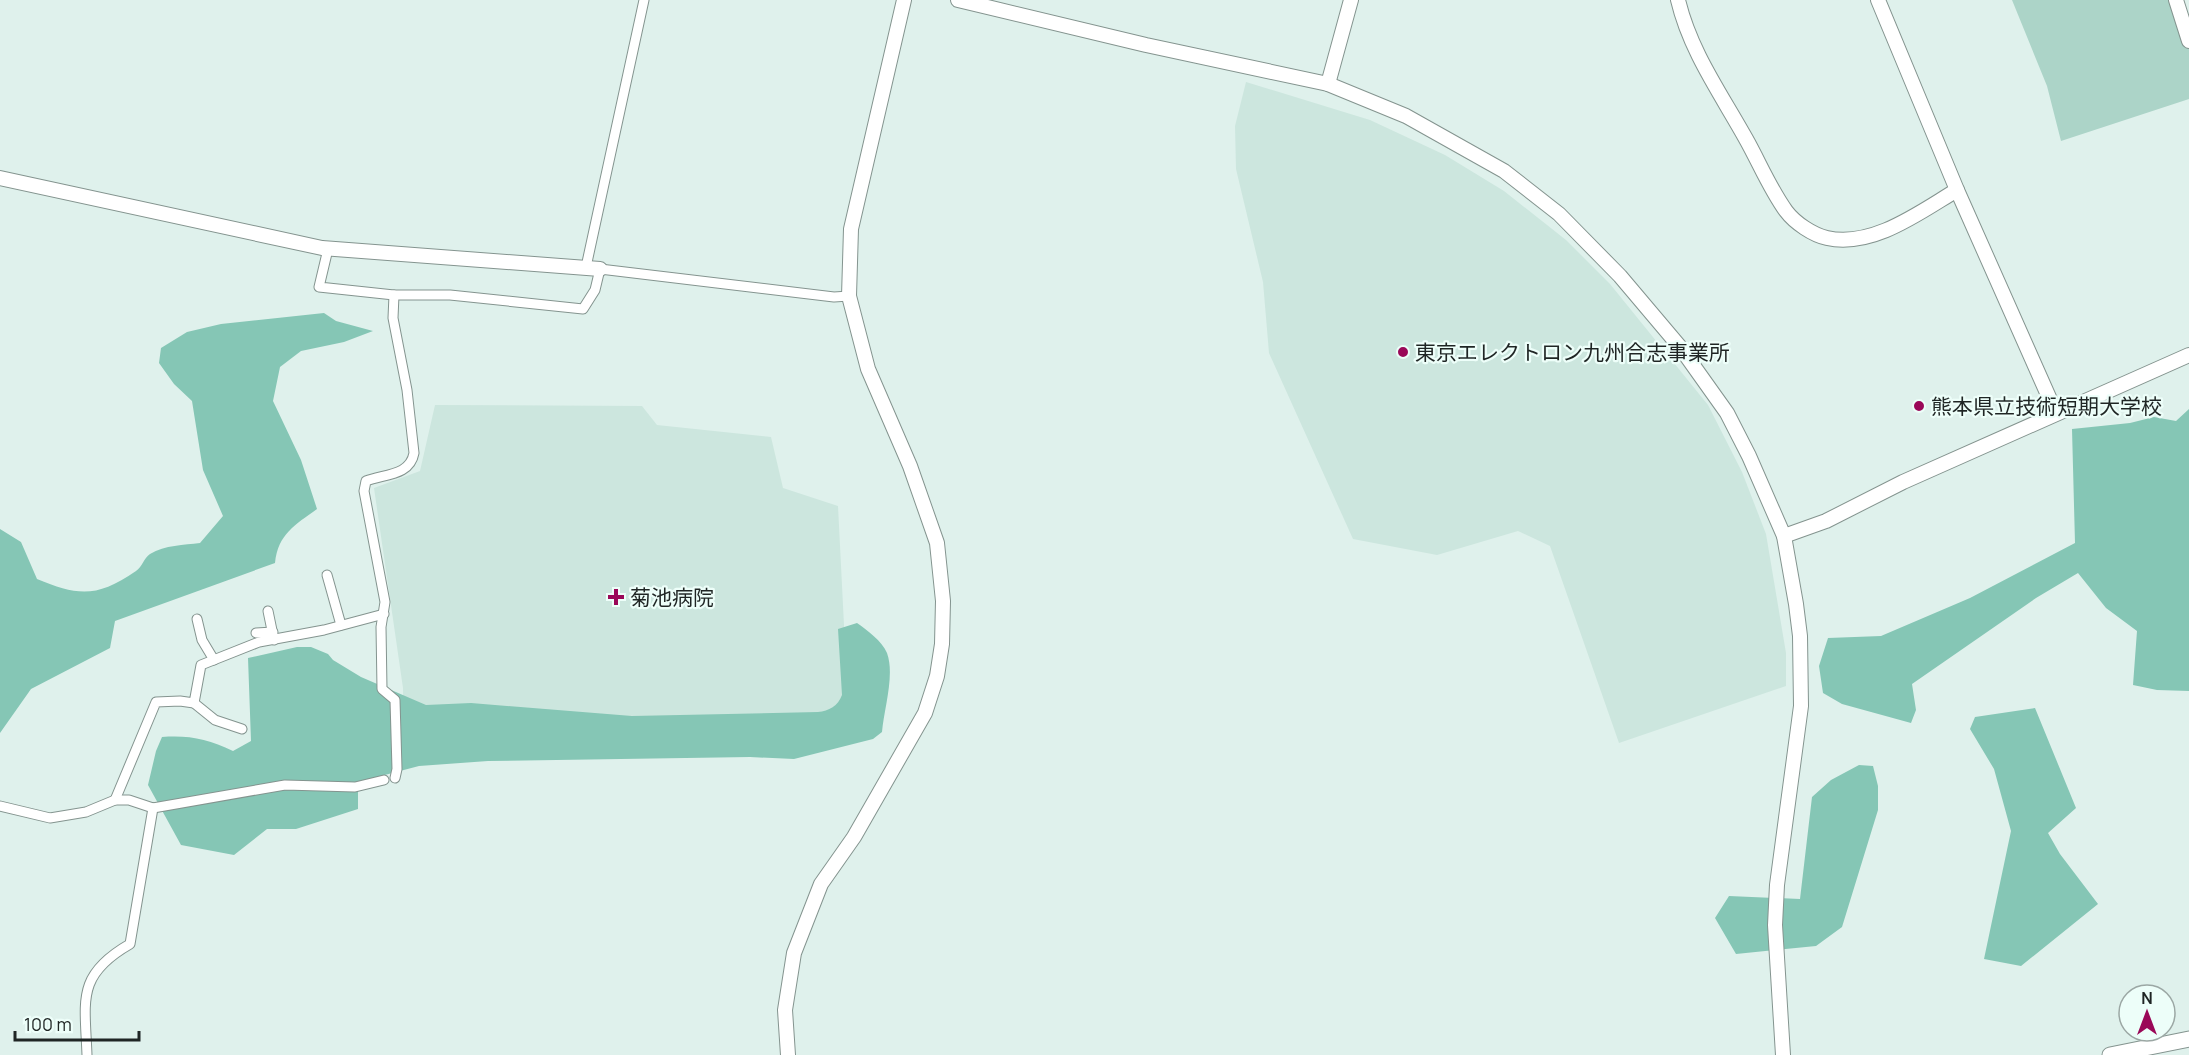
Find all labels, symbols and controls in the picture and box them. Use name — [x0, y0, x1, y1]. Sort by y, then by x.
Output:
place label: 東京エレクトロン九州合志事業所 — [1415, 338, 1730, 366]
marker: 東京エレクトロン九州合志事業所 — [1396, 345, 1410, 359]
place label: 熊本県立技術短期大学校 — [1931, 392, 2162, 420]
marker: 熊本県立技術短期大学校 — [1912, 399, 1926, 413]
place label: 菊池病院 — [630, 583, 714, 611]
marker: 菊池病院 — [607, 588, 625, 606]
north arrow — [2117, 983, 2177, 1043]
text: N — [2141, 987, 2153, 1009]
scale bar — [15, 1004, 140, 1042]
text: 100 m — [24, 1012, 72, 1036]

